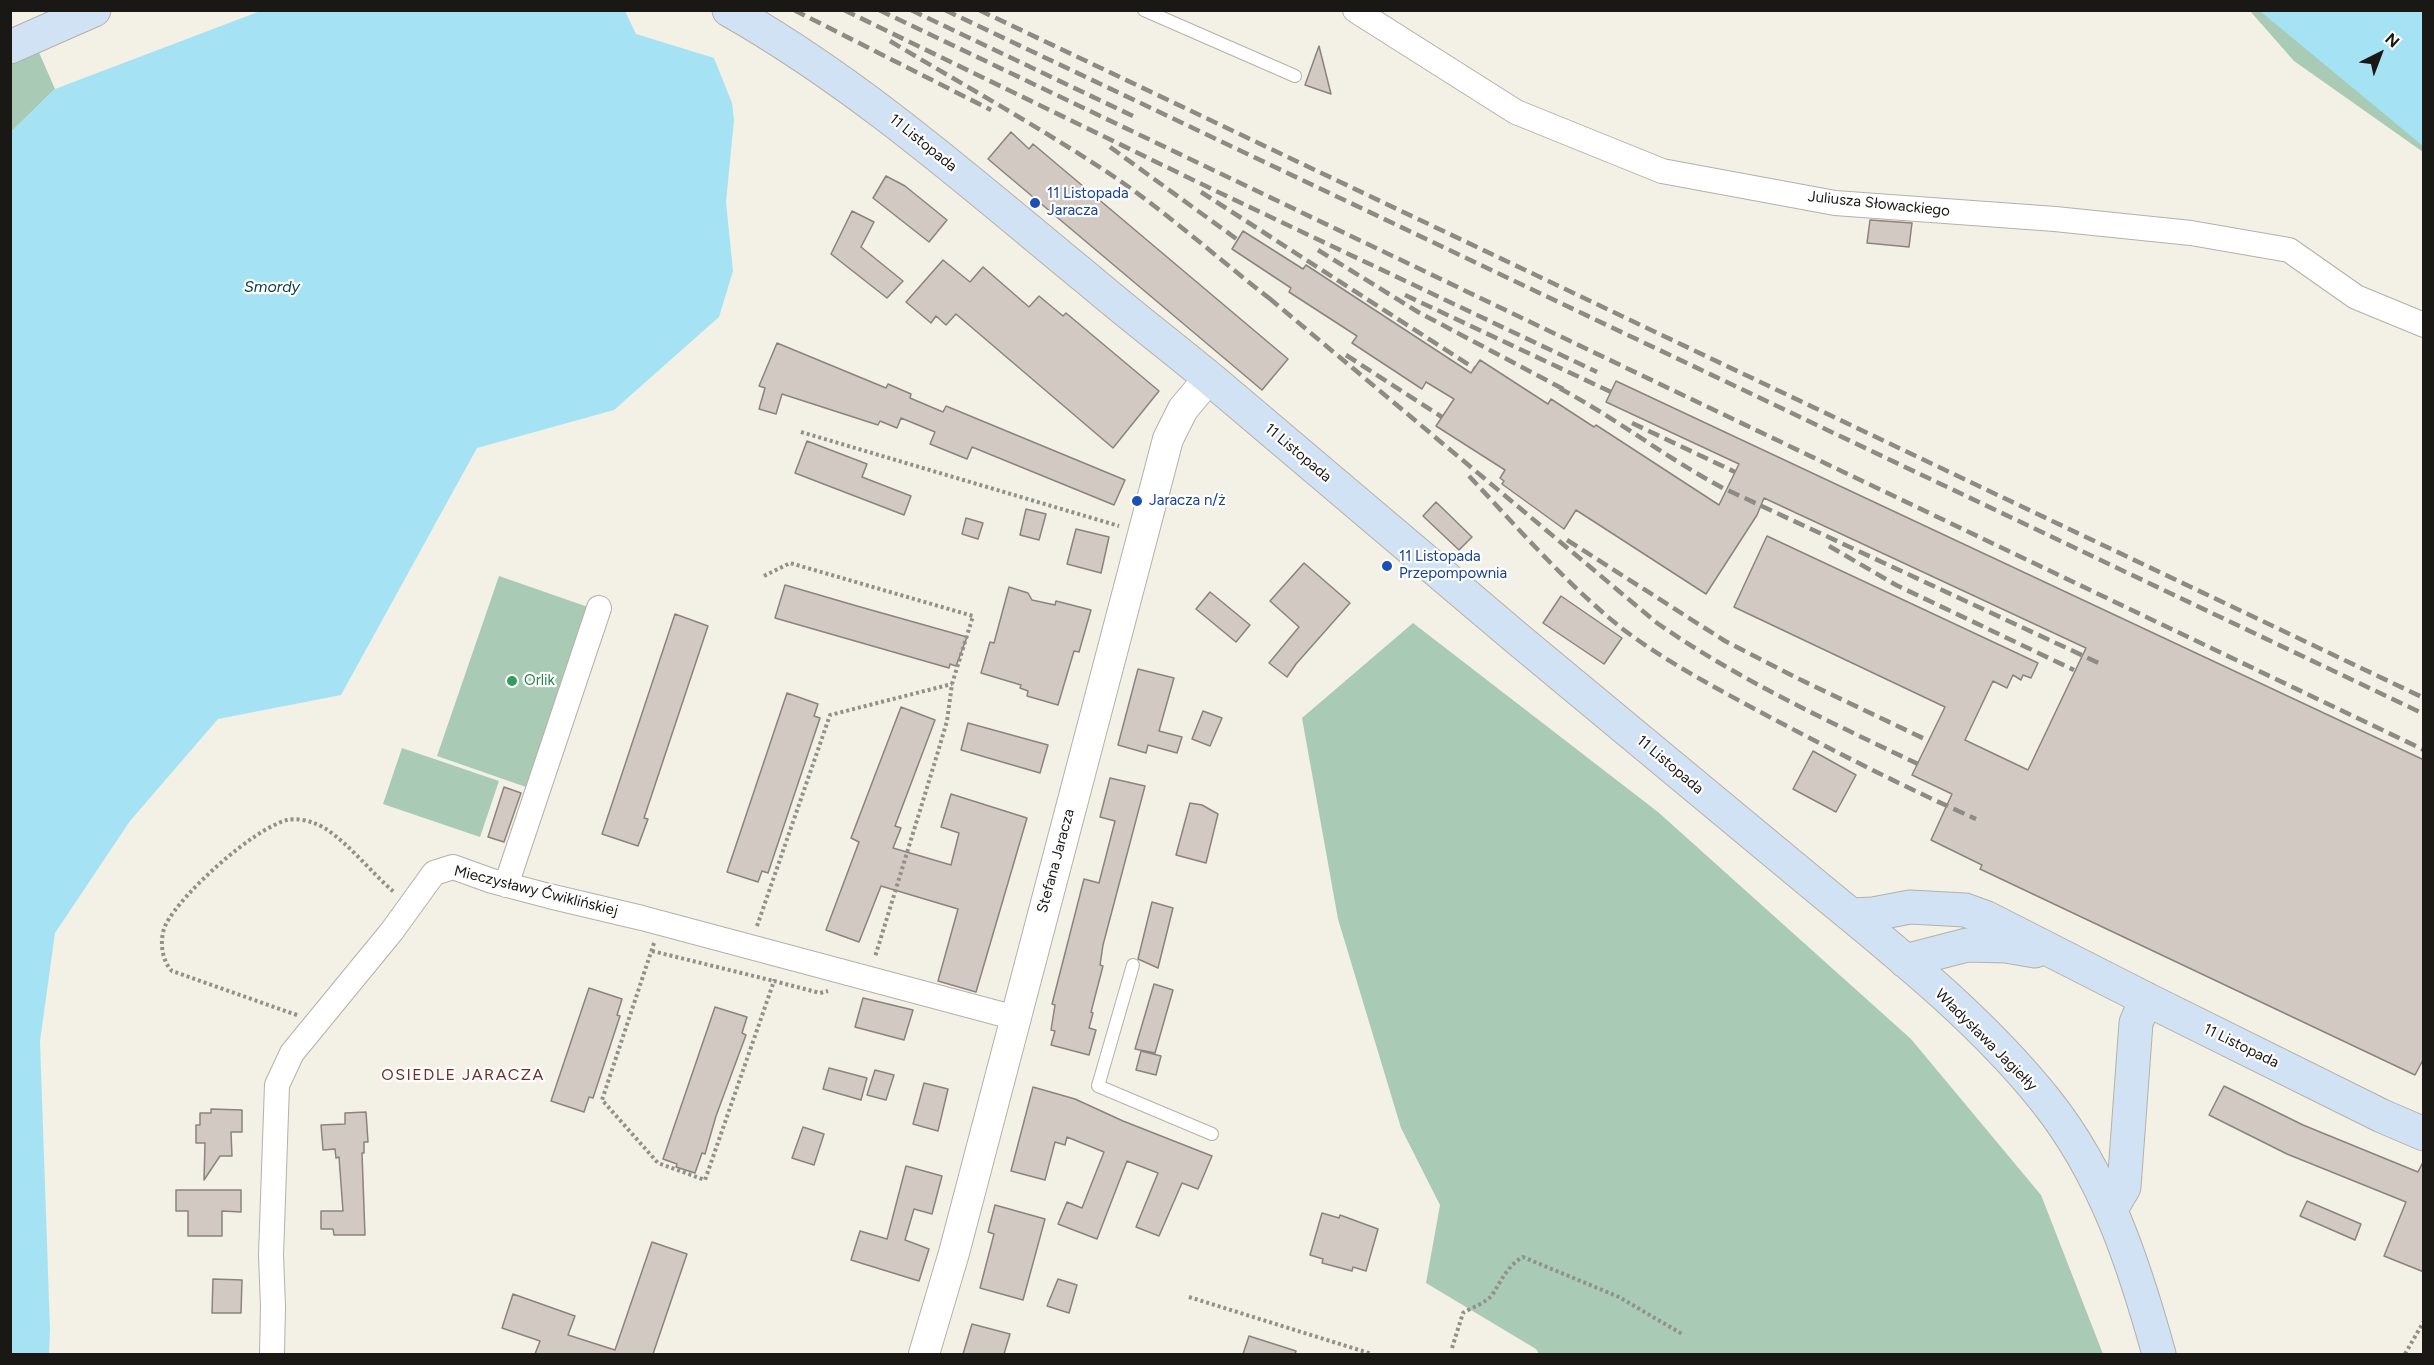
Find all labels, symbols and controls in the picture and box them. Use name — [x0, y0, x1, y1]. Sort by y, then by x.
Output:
north arrow — [2350, 24, 2410, 84]
text: N — [2381, 29, 2403, 51]
street label: 11 Listopada — [886, 110, 960, 176]
place label: 11 Listopada Jaracza — [1047, 185, 1129, 220]
street label: Juliusza Słowackiego — [1807, 188, 1951, 220]
marker: 11 Listopada Jaracza — [1028, 196, 1042, 210]
water label: Smordy — [244, 277, 300, 297]
street label: 11 Listopada — [1261, 420, 1335, 486]
place label: Jaracza n/ż — [1149, 492, 1225, 510]
marker: Jaracza n/ż — [1130, 494, 1144, 508]
place label: 11 Listopada Przepompownia — [1399, 548, 1507, 583]
marker: 11 Listopada Przepompownia — [1380, 559, 1394, 573]
place label: Orlik — [524, 672, 555, 690]
marker: Orlik — [505, 674, 519, 688]
street label: 11 Listopada — [1633, 732, 1707, 798]
street label: Stefana Jaracza — [1033, 807, 1079, 915]
street label: Mieczysławy Ćwiklińskiej — [452, 862, 620, 920]
street label: Władysława Jagiełły — [1931, 985, 2041, 1095]
street label: 11 Listopada — [2200, 1020, 2282, 1072]
district label: OSIEDLE JARACZA — [381, 1065, 545, 1085]

